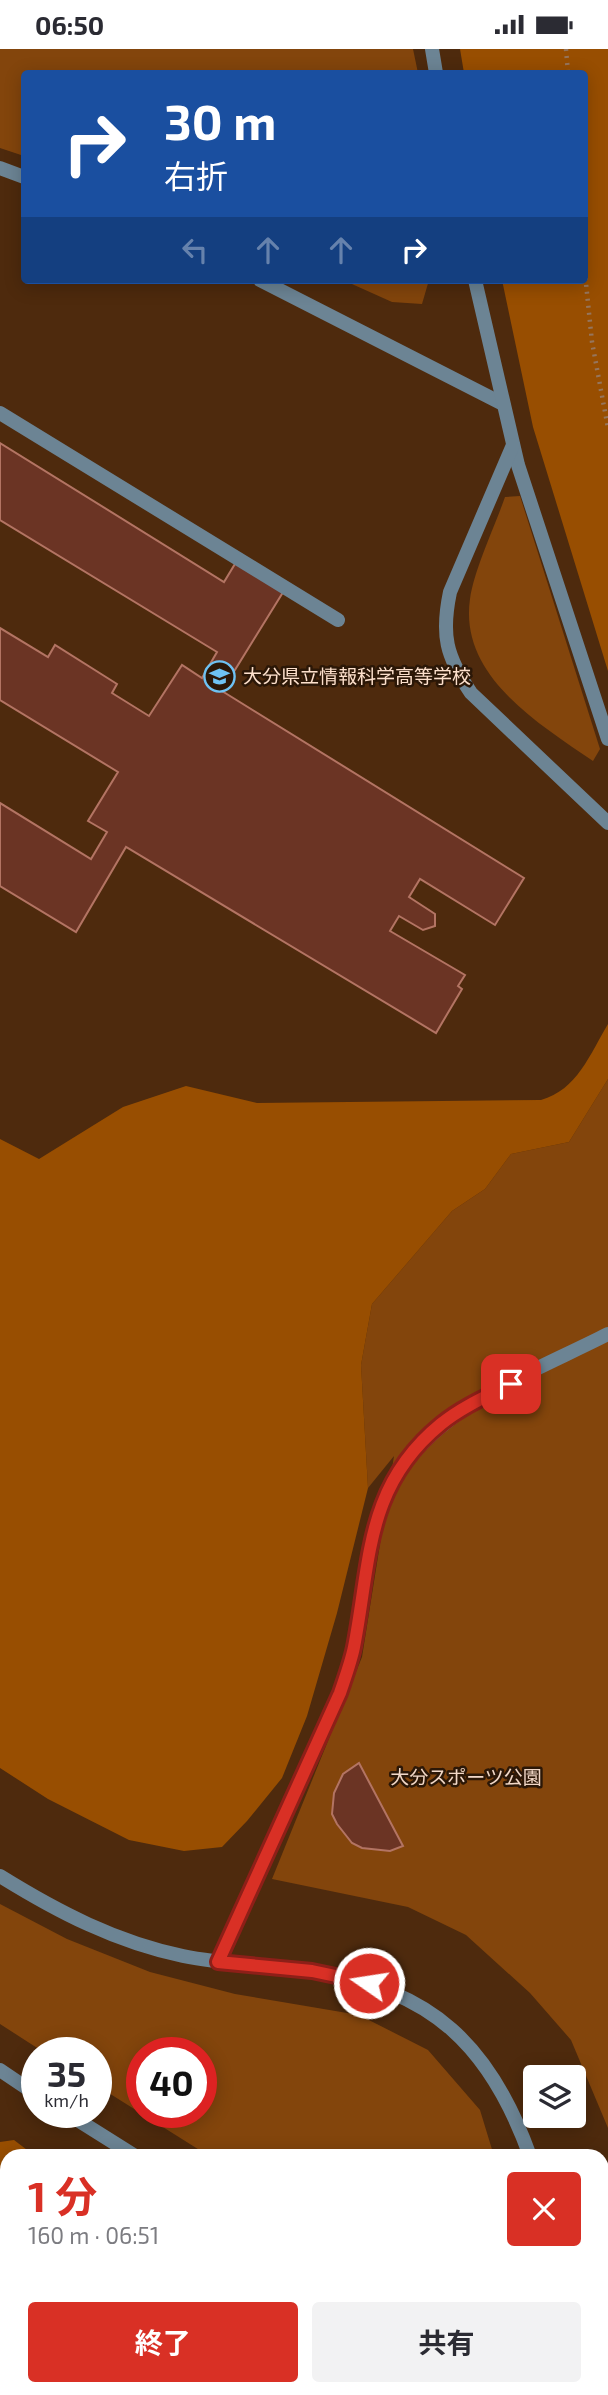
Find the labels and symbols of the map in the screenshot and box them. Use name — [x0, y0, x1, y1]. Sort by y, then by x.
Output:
school or university icon: 大分県立情報科学高等学校 — [203, 659, 237, 693]
place label: 大分県立情報科学高等学校 — [243, 664, 471, 687]
pin — [481, 1354, 541, 1414]
park label: 大分スポーツ公園 — [390, 1765, 542, 1788]
position arrow — [332, 1946, 406, 2020]
speed limit sign: 40 — [126, 2037, 217, 2128]

